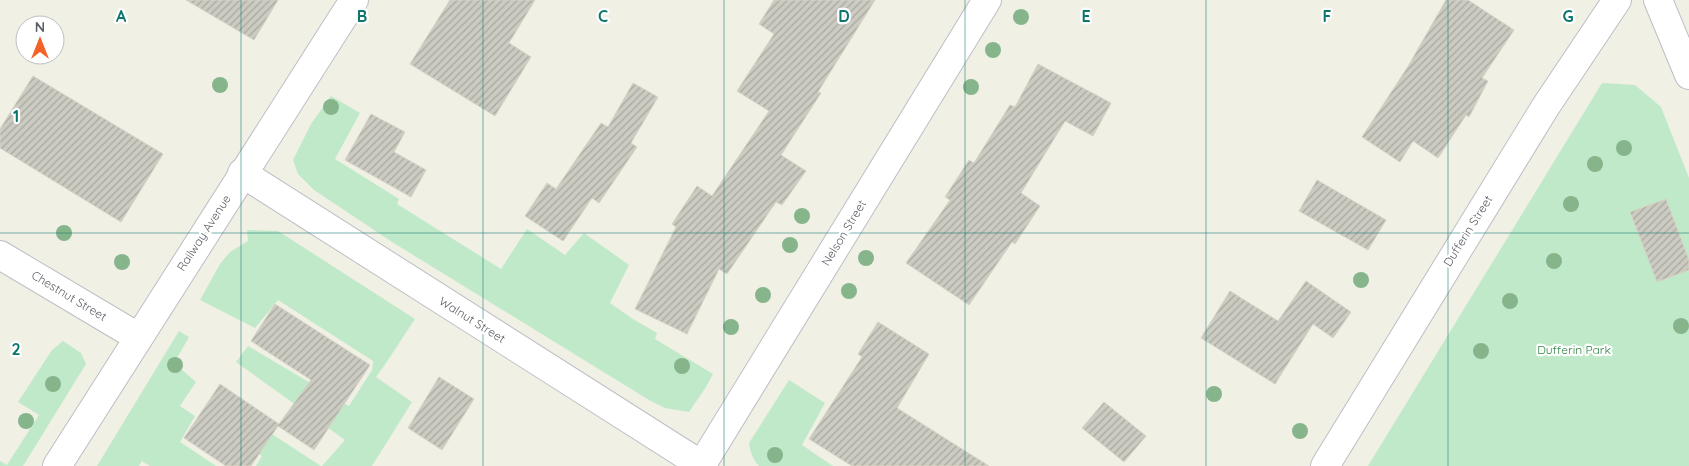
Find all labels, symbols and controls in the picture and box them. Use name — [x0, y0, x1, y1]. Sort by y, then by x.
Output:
text: A — [116, 6, 127, 26]
text: B — [357, 6, 367, 26]
text: C — [598, 6, 608, 26]
text: D — [838, 6, 850, 26]
text: E — [1081, 6, 1091, 26]
text: F — [1323, 6, 1332, 26]
text: G — [1562, 6, 1574, 26]
north arrow — [15, 15, 65, 65]
text: N — [35, 18, 45, 36]
text: 1 — [13, 106, 19, 126]
street label: Railway Avenue — [173, 192, 234, 274]
street label: Dufferin Street — [1440, 192, 1495, 269]
street label: Nelson Street — [818, 197, 869, 268]
street label: Chestnut Street — [29, 267, 110, 324]
street label: Walnut Street — [436, 293, 508, 346]
text: 2 — [11, 339, 21, 359]
park label: Dufferin Park — [1537, 342, 1611, 357]

